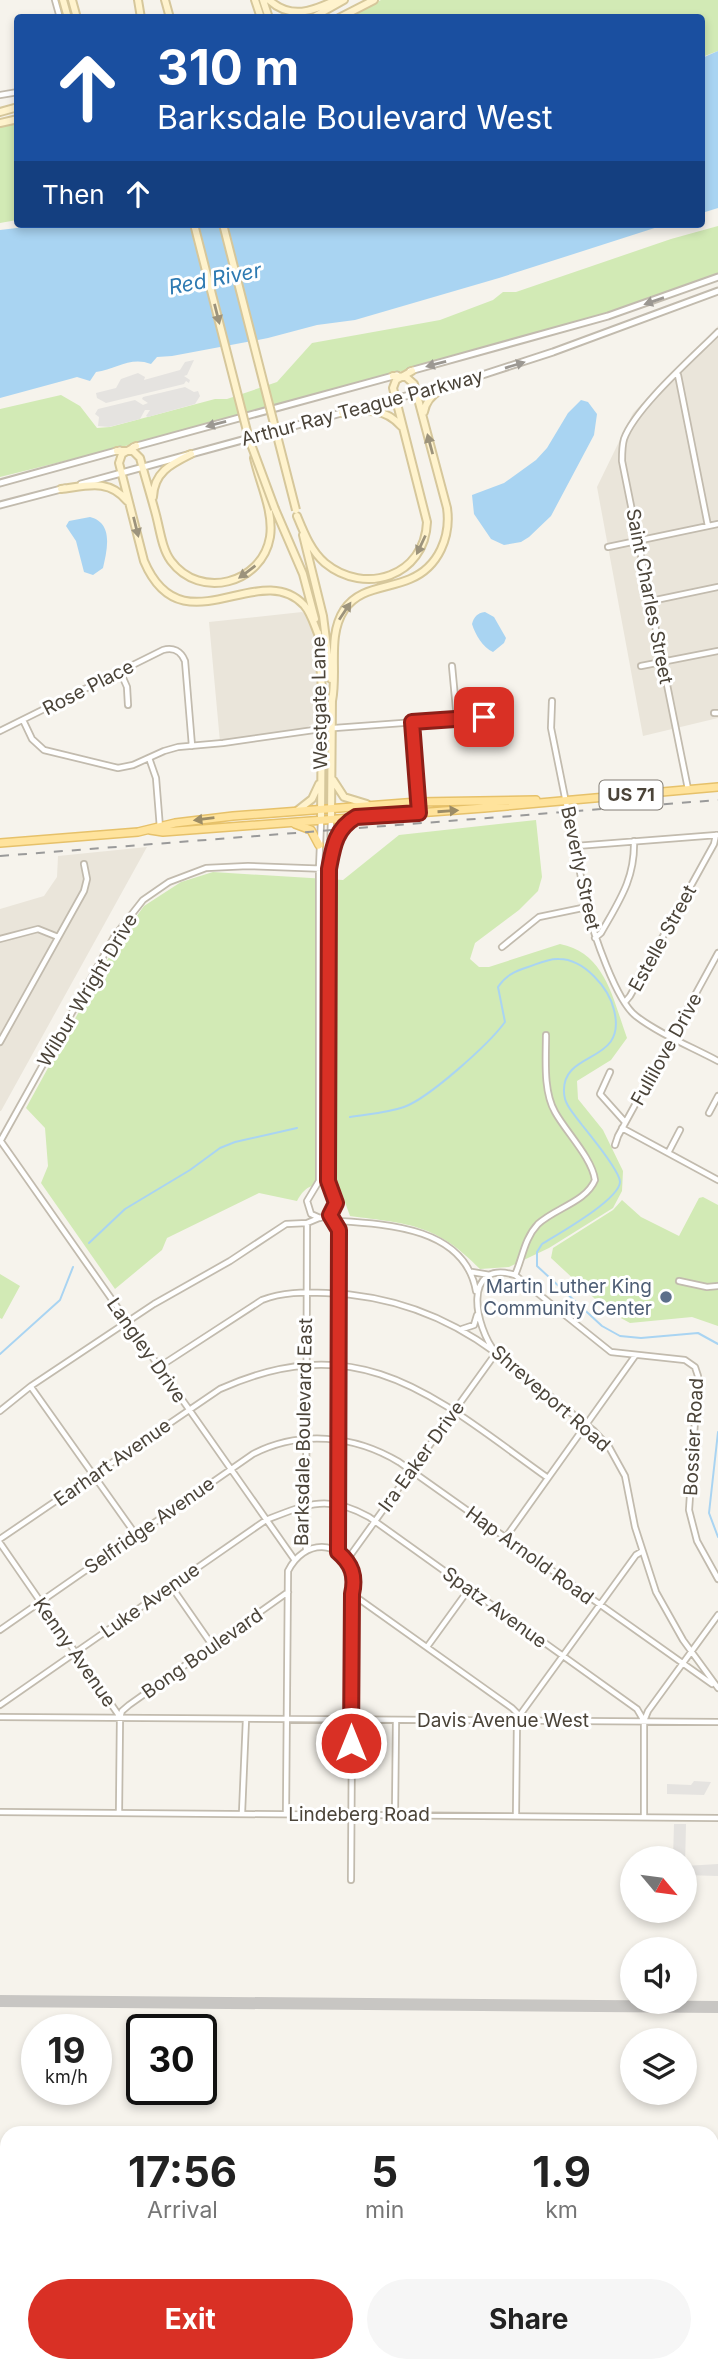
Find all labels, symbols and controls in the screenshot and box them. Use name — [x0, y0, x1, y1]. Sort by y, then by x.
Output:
text: 310 m — [157, 38, 299, 97]
icon: ahead — [42, 42, 133, 133]
text: Barksdale Boulevard West — [157, 98, 553, 137]
icon: ahead — [119, 175, 157, 213]
text: Then — [42, 179, 105, 210]
water label: Red River — [166, 257, 265, 300]
one-way arrow — [643, 296, 664, 307]
one-way arrow — [212, 303, 223, 325]
one-way arrow — [425, 360, 446, 370]
one-way arrow — [505, 360, 526, 370]
street label: Arthur Ray Teague Parkway — [239, 364, 486, 451]
one-way arrow — [205, 419, 227, 430]
one-way arrow — [424, 433, 435, 455]
street label: Saint Charles Street — [621, 506, 678, 686]
one-way arrow — [131, 516, 142, 538]
one-way arrow — [415, 535, 427, 555]
one-way arrow — [238, 565, 256, 579]
one-way arrow — [338, 602, 352, 620]
street label: Westgate Lane — [307, 636, 332, 770]
street label: Rose Place — [39, 655, 138, 720]
pin — [454, 687, 514, 747]
icon: arrive — [465, 698, 503, 736]
road number: US 71 — [600, 780, 662, 810]
street label: Beverly Street — [556, 804, 605, 932]
one-way arrow — [437, 805, 459, 816]
one-way arrow — [193, 814, 215, 825]
street label: Estelle Street — [624, 881, 701, 995]
street label: Wilbur Wright Drive — [32, 909, 142, 1071]
street label: Fullilove Drive — [626, 989, 707, 1110]
place label: Martin Luther King Community Center — [483, 1275, 652, 1320]
marker: Martin Luther King Community Center — [658, 1289, 674, 1305]
street label: Langley Drive — [102, 1293, 191, 1407]
street label: Barksdale Boulevard East — [290, 1318, 317, 1546]
street label: Shreveport Road — [486, 1340, 615, 1456]
street label: Bossier Road — [679, 1378, 708, 1496]
street label: Ira Eaker Drive — [374, 1397, 469, 1516]
street label: Earhart Avenue — [49, 1414, 175, 1511]
street label: Selfridge Avenue — [80, 1472, 219, 1579]
street label: Hap Arnold Road — [461, 1501, 598, 1609]
street label: Luke Avenue — [97, 1558, 204, 1643]
street label: Spatz Avenue — [438, 1562, 551, 1653]
street label: Kenny Avenue — [28, 1593, 121, 1711]
street label: Bong Boulevard — [137, 1603, 267, 1704]
position arrow — [314, 1706, 388, 1780]
street label: Davis Avenue West — [417, 1709, 589, 1732]
street label: Lindeberg Road — [288, 1803, 430, 1826]
north arrow — [620, 1846, 696, 1923]
map controls — [620, 1846, 697, 2105]
button: sound — [620, 1937, 697, 2014]
speed limit sign: 30 — [126, 2014, 217, 2105]
button: layers — [620, 2028, 697, 2105]
text: 19 — [48, 2029, 85, 2071]
text: km/h — [45, 2066, 88, 2087]
text: 17:56 — [128, 2146, 237, 2197]
text: 5 — [371, 2146, 398, 2197]
text: 1.9 — [532, 2146, 591, 2197]
text: Arrival — [147, 2196, 218, 2224]
text: min — [365, 2196, 404, 2224]
text: km — [545, 2196, 578, 2224]
button: Exit — [28, 2279, 353, 2359]
button: Share — [367, 2279, 691, 2359]

